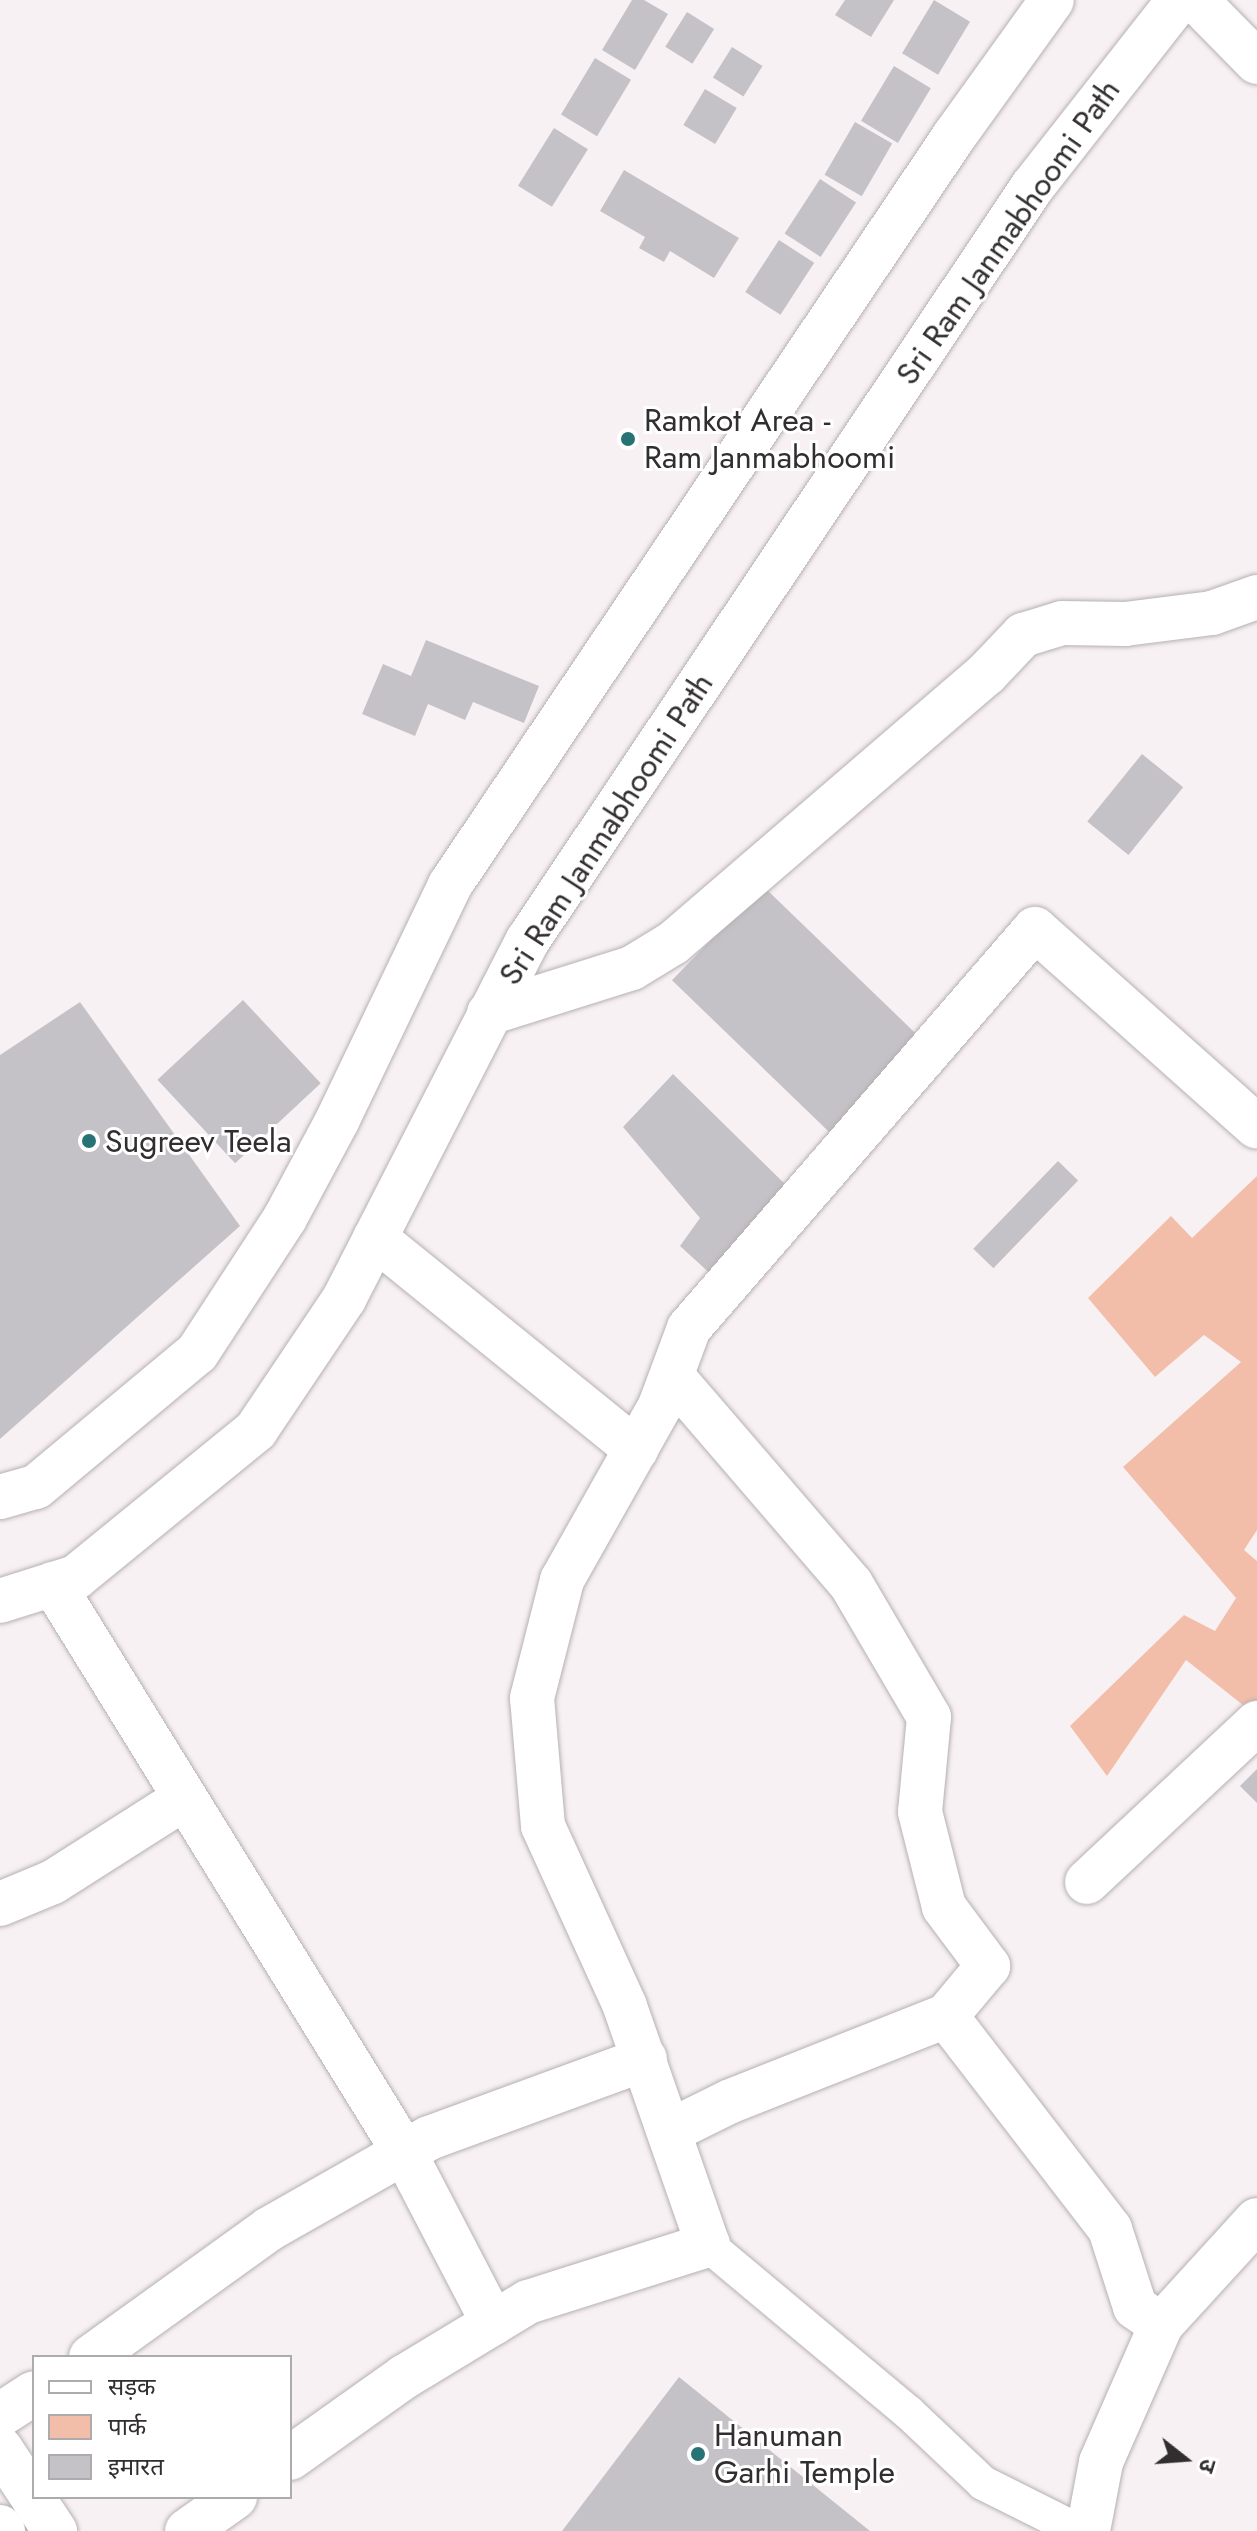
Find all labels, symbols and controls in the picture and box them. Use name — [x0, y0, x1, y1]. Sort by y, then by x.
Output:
street label: Sri Ram Janmabhoomi Path — [888, 72, 1128, 392]
place label: Ramkot Area - Ram Janmabhoomi — [644, 402, 895, 477]
marker: Ramkot Area - Ram Janmabhoomi — [619, 430, 637, 448]
street label: Sri Ram Janmabhoomi Path — [491, 666, 721, 992]
place label: Sugreev Teela — [105, 1122, 292, 1160]
marker: Sugreev Teela — [80, 1132, 98, 1150]
legend — [32, 2355, 292, 2499]
text: सड़क — [108, 2369, 156, 2404]
text: पार्क — [108, 2409, 146, 2444]
place label: Hanuman Garhi Temple — [714, 2417, 895, 2492]
north arrow — [1145, 2419, 1225, 2499]
marker: Hanuman Garhi Temple — [689, 2445, 707, 2463]
text: इमारत — [108, 2449, 164, 2484]
text: उ — [1191, 2455, 1225, 2477]

